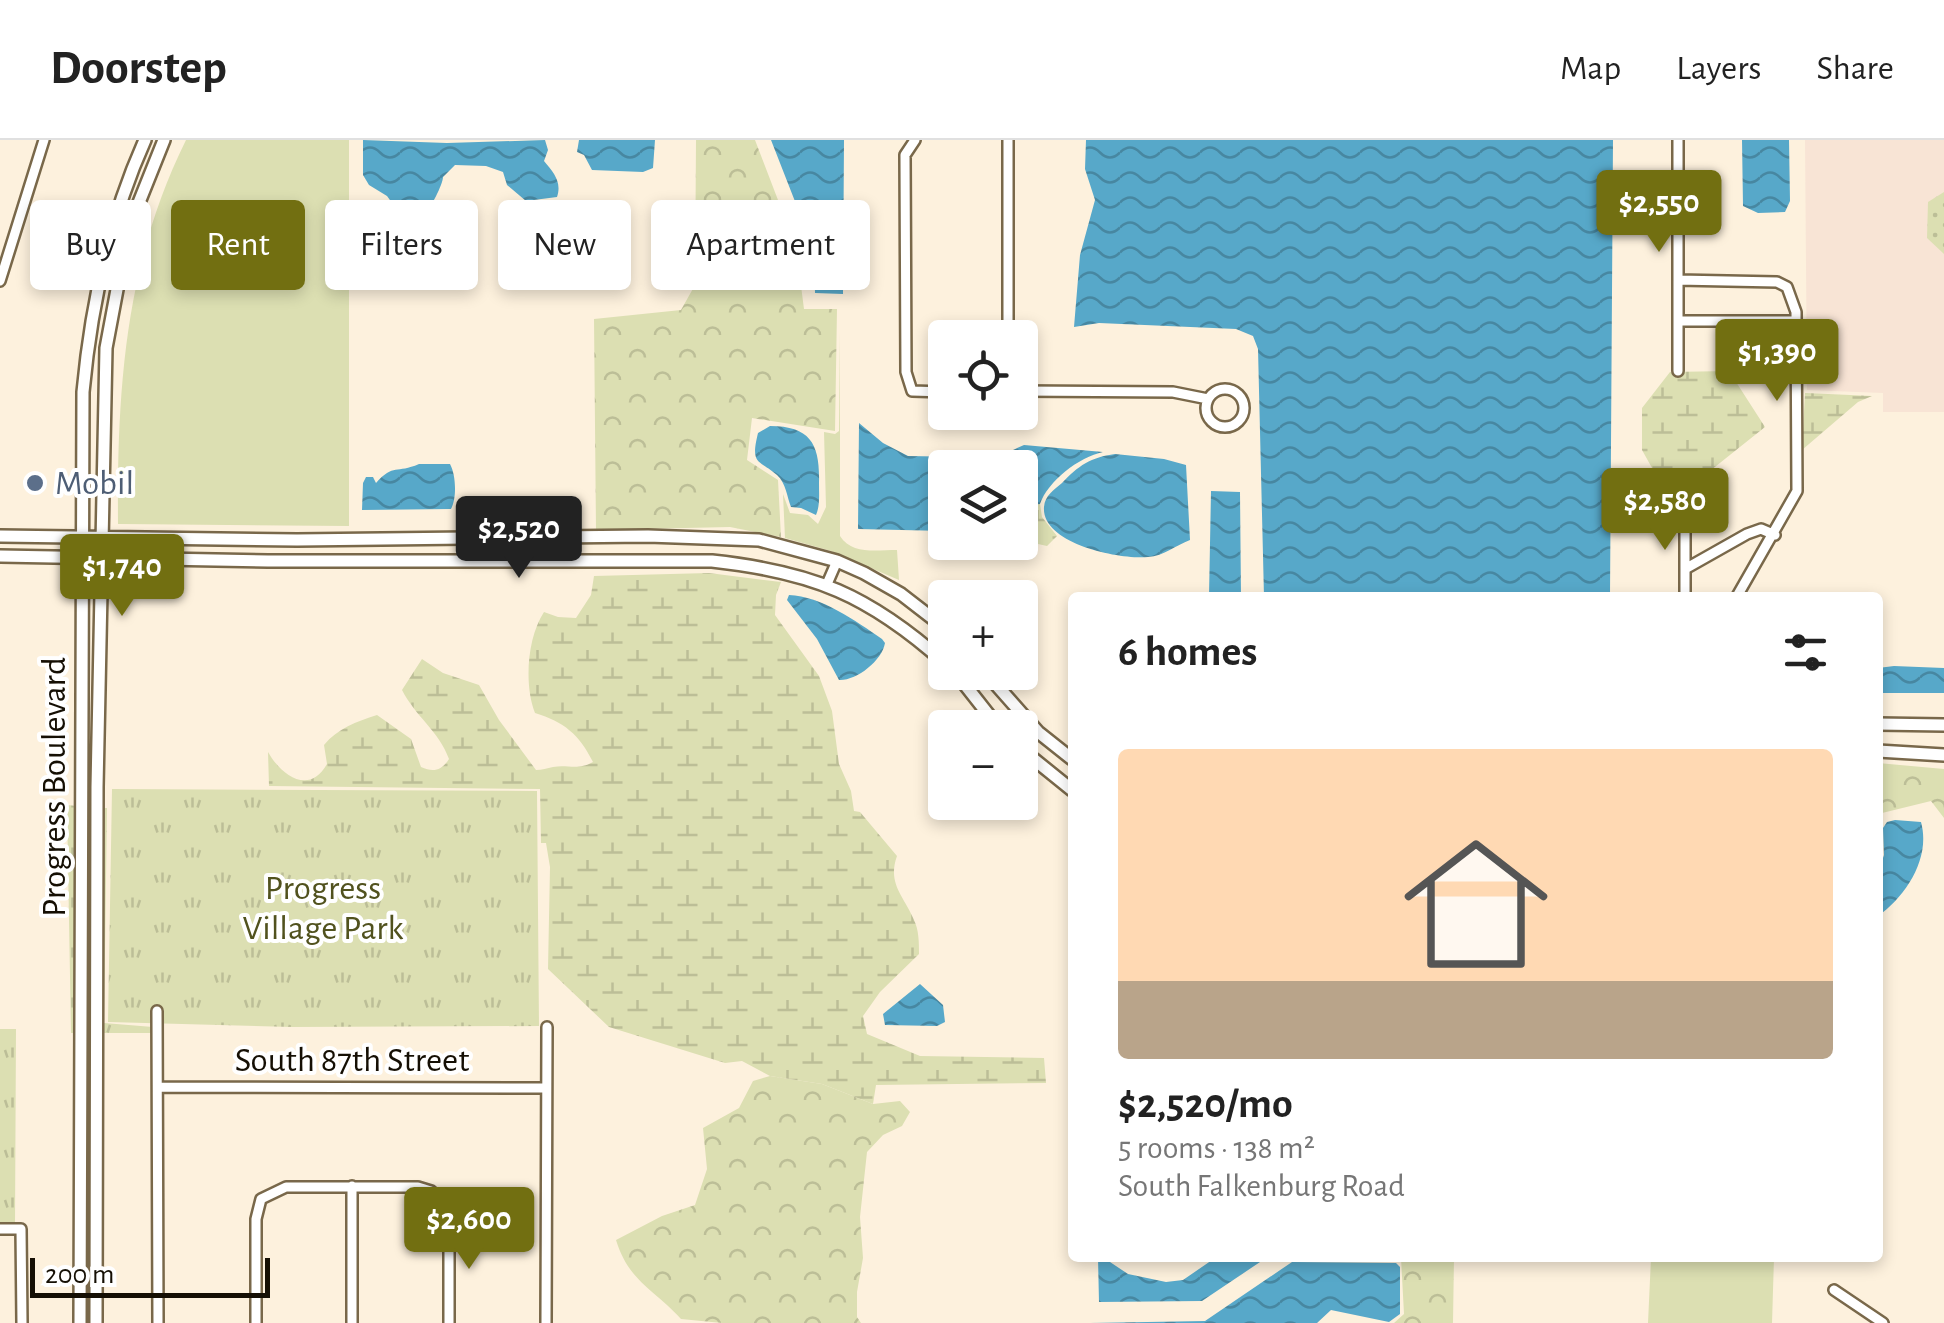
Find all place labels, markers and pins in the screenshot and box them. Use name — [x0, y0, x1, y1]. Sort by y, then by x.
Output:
pin: $2,550 — [1578, 170, 1740, 255]
pin: $1,390 — [1696, 319, 1858, 404]
place label: Mobil — [55, 466, 134, 501]
pin: $2,580 — [1584, 468, 1746, 553]
marker: Mobil — [24, 472, 46, 494]
pin: $2,520 — [438, 496, 600, 581]
pin: $1,740 — [41, 534, 203, 619]
pin: $2,600 — [388, 1187, 550, 1272]

